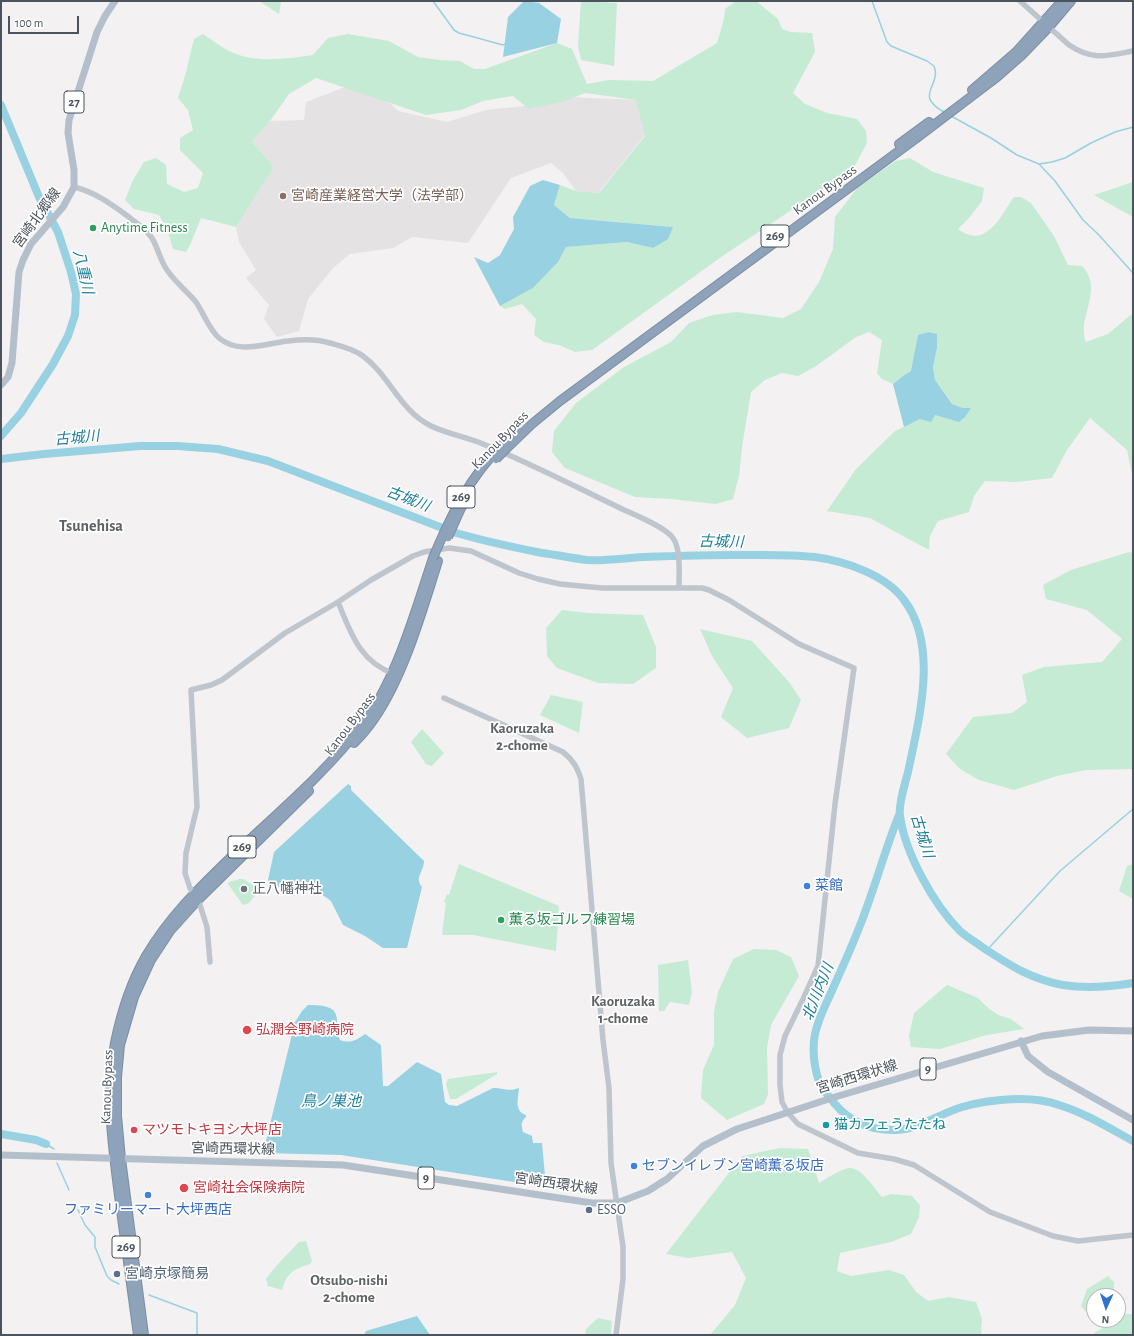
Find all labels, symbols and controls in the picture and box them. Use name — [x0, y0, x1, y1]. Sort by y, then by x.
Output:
scale bar — [10, 8, 81, 34]
text: 100 m — [15, 17, 43, 29]
road number: 27 — [64, 91, 84, 113]
street label: Kanou Bypass — [790, 161, 860, 219]
street label: 宮崎北郷線 — [10, 185, 64, 251]
place label: 宮崎産業経営大学（法学部） — [291, 188, 473, 204]
marker: 宮崎産業経営大学（法学部） — [278, 191, 288, 201]
place label: Anytime Fitness — [101, 220, 188, 236]
marker: Anytime Fitness — [88, 223, 98, 233]
road number: 269 — [761, 225, 789, 247]
water label: 八重川 — [69, 248, 97, 296]
street label: Kanou Bypass — [468, 407, 532, 473]
water label: 古城川 — [54, 427, 100, 449]
water label: 古城川 — [384, 483, 432, 515]
road number: 269 — [447, 486, 475, 508]
district label: Tsunehisa — [59, 516, 123, 536]
water label: 古城川 — [698, 533, 744, 551]
street label: Kanou Bypass — [321, 689, 379, 759]
district label: Kaoruzaka 2-chome — [490, 719, 554, 754]
water label: 古城川 — [907, 812, 937, 860]
road number: 269 — [228, 836, 256, 858]
place label: 菜館 — [815, 878, 843, 894]
place label: 正八幡神社 — [252, 881, 322, 897]
marker: 菜館 — [802, 881, 812, 891]
marker: 正八幡神社 — [239, 884, 249, 894]
place label: 薫る坂ゴルフ練習場 — [509, 912, 635, 928]
marker: 薫る坂ゴルフ練習場 — [496, 915, 506, 925]
water label: 北川内川 — [798, 961, 838, 1023]
district label: Kaoruzaka 1-chome — [591, 992, 655, 1027]
place label: 弘潤会野崎病院 — [256, 1022, 354, 1038]
marker: 弘潤会野崎病院 — [241, 1024, 253, 1036]
street label: Kanou Bypass — [97, 1049, 117, 1125]
street label: 宮崎西環状線 — [814, 1057, 900, 1097]
road number: 9 — [920, 1058, 936, 1080]
water label: 鳥ノ巣池 — [301, 1092, 361, 1110]
place label: 猫カフェうたたね — [834, 1117, 946, 1133]
marker: 猫カフェうたたね — [821, 1120, 831, 1130]
place label: マツモトキヨシ大坪店 — [142, 1122, 282, 1138]
marker: マツモトキヨシ大坪店 — [129, 1125, 139, 1135]
street label: 宮崎西環状線 — [191, 1140, 275, 1158]
place label: セブンイレブン宮崎薫る坂店 — [642, 1158, 824, 1174]
marker: セブンイレブン宮崎薫る坂店 — [629, 1161, 639, 1171]
road number: 9 — [418, 1167, 434, 1189]
street label: 宮崎西環状線 — [513, 1170, 599, 1198]
place label: 宮崎社会保険病院 — [193, 1180, 305, 1196]
marker: 宮崎社会保険病院 — [178, 1182, 190, 1194]
marker: ファミリーマート大坪西店 — [143, 1190, 153, 1200]
place label: ファミリーマート大坪西店 — [64, 1202, 232, 1218]
place label: ESSO — [597, 1202, 626, 1218]
marker: ESSO — [584, 1205, 594, 1215]
road number: 269 — [112, 1236, 140, 1258]
place label: 宮崎京塚簡易 — [125, 1266, 209, 1282]
marker: 宮崎京塚簡易 — [112, 1269, 122, 1279]
district label: Otsubo-nishi 2-chome — [310, 1271, 388, 1306]
north arrow — [1086, 1288, 1126, 1328]
text: N — [1101, 1314, 1110, 1325]

